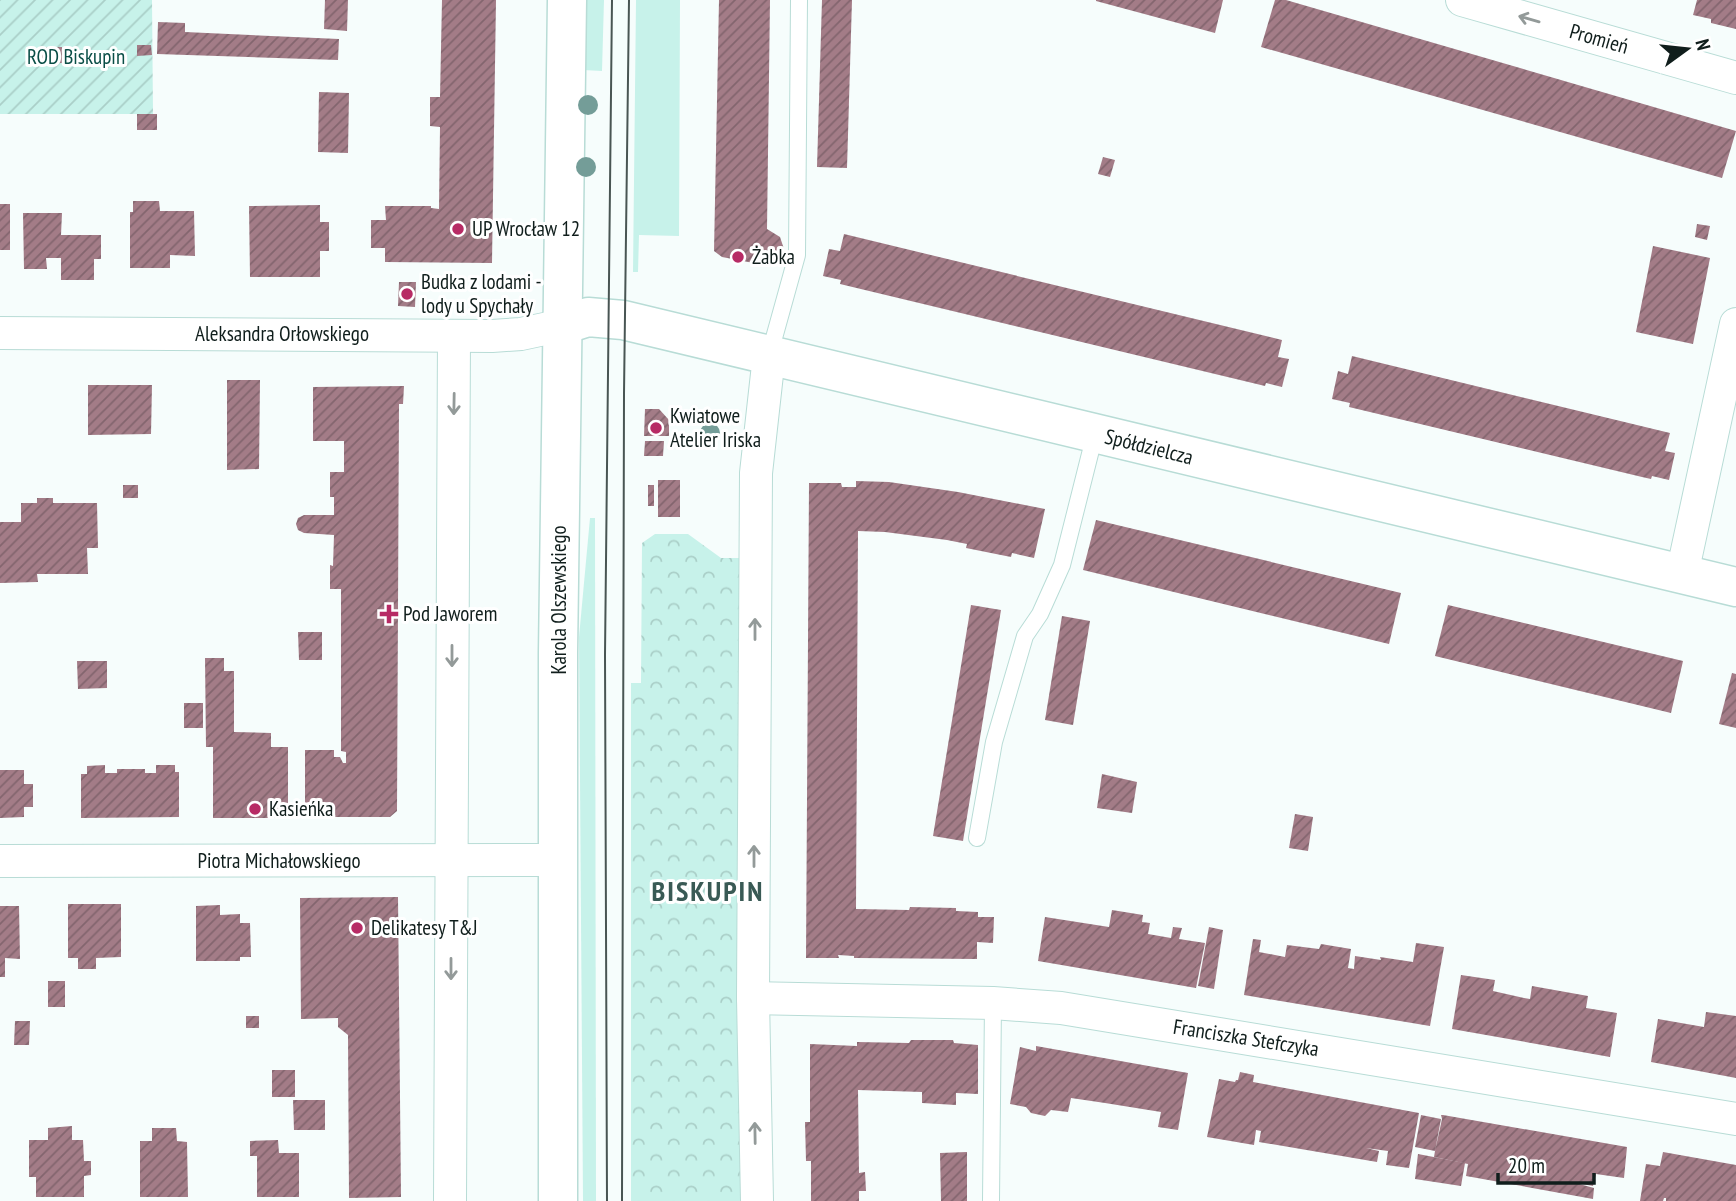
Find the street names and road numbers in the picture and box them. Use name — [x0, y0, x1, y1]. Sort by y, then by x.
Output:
street label: Promień — [1567, 17, 1632, 60]
street label: Aleksandra Orłowskiego — [195, 320, 369, 347]
street label: Spółdzielcza — [1102, 423, 1196, 471]
street label: Karola Olszewskiego — [545, 525, 572, 675]
street label: Piotra Michałowskiego — [197, 847, 361, 874]
street label: Franciszka Stefczyka — [1171, 1013, 1321, 1062]

